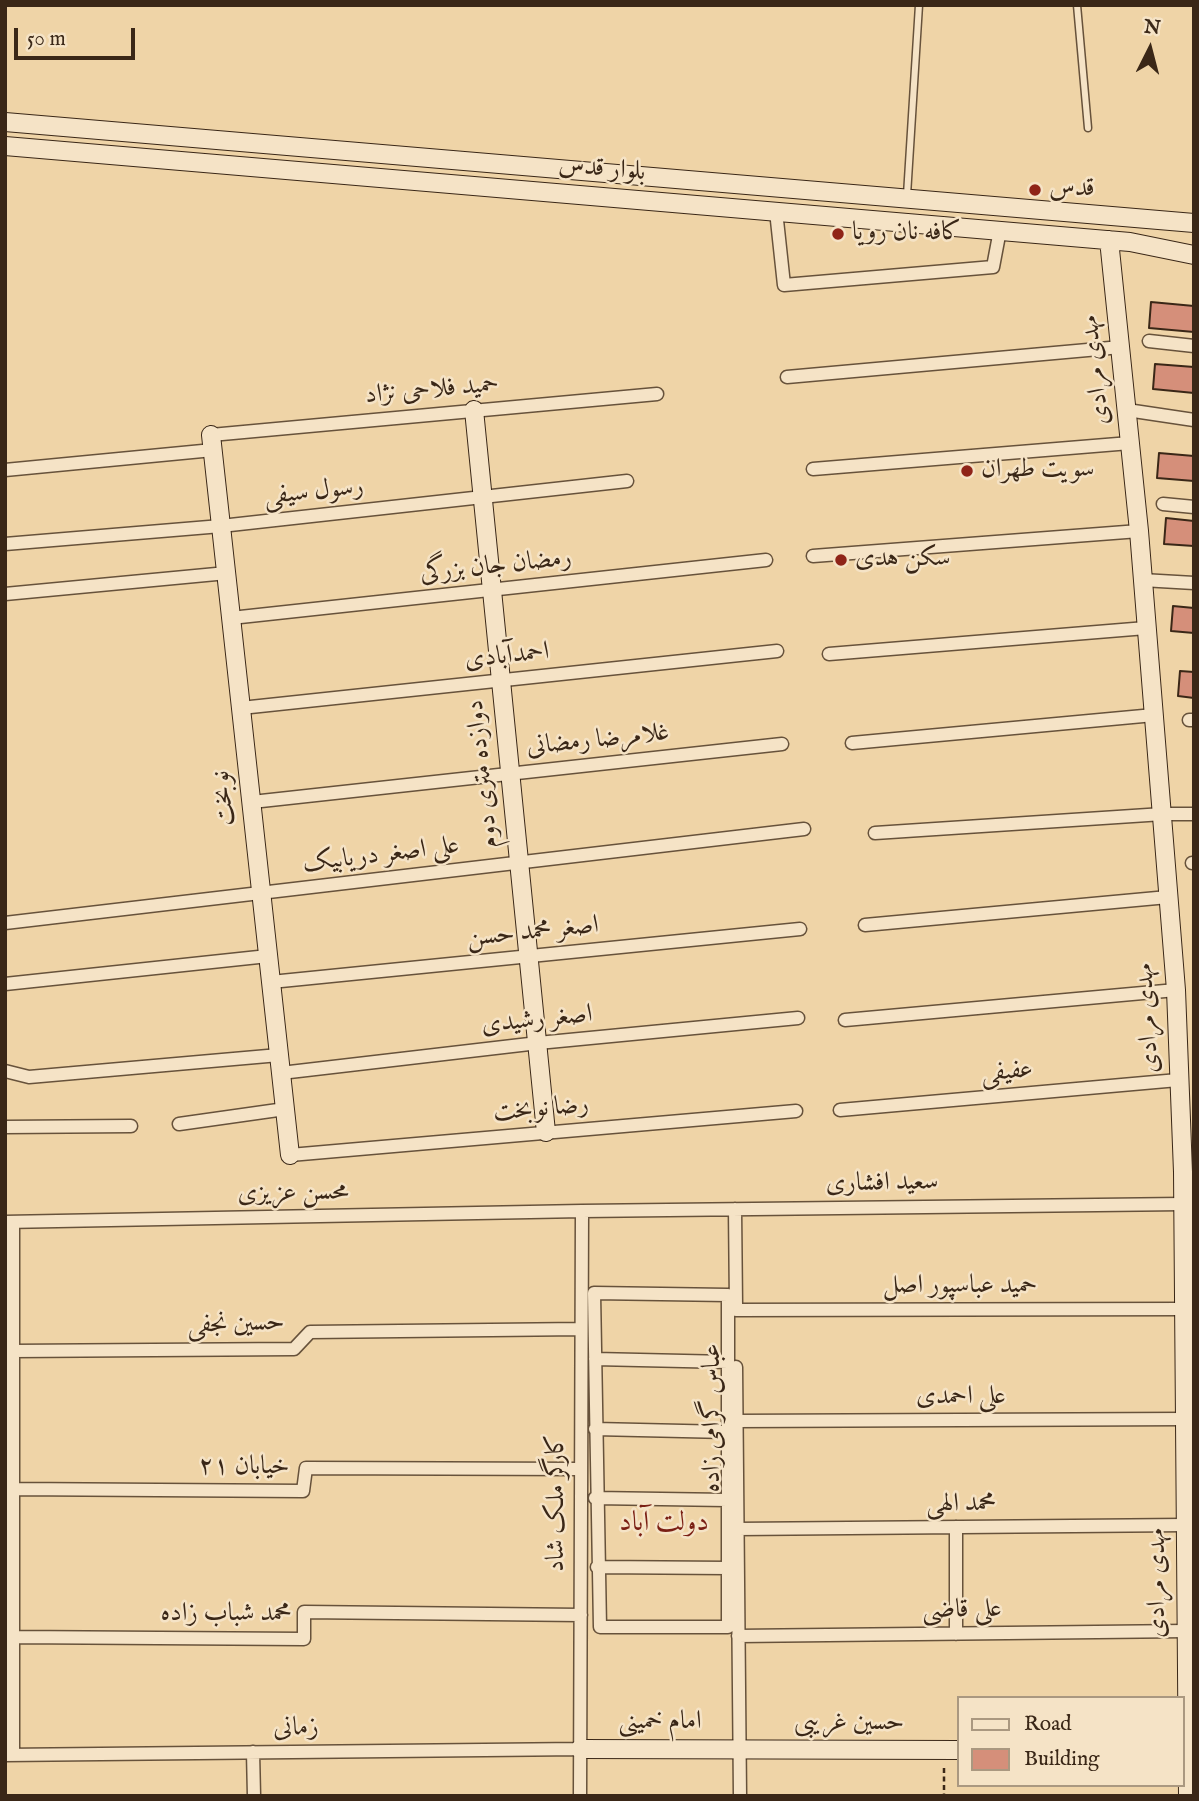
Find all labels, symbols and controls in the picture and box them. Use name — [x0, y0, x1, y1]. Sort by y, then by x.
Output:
scale bar — [18, 14, 138, 58]
north arrow — [1115, 14, 1185, 84]
text: N — [1143, 15, 1162, 41]
text: 50 m — [27, 26, 66, 53]
street label: بلوار قدس — [557, 151, 647, 189]
place label: قدس — [1049, 174, 1095, 206]
marker: قدس — [1027, 182, 1043, 198]
place label: کافه نان رویا — [852, 218, 962, 250]
marker: کافه نان رویا — [830, 226, 846, 242]
street label: مهدی مرادی — [1076, 314, 1118, 426]
street label: حمید فلاحی نژاد — [364, 370, 500, 412]
place label: سويت طهران — [981, 455, 1095, 487]
marker: سويت طهران — [959, 463, 975, 479]
street label: رسول سیفی — [263, 472, 365, 514]
street label: رمضان جان بزرگی — [419, 544, 573, 590]
place label: سكن هدى — [855, 544, 951, 576]
marker: سكن هدى — [833, 552, 849, 568]
street label: احمدآبادی — [463, 637, 551, 677]
street label: دوازده متری دوم — [461, 698, 507, 850]
street label: غلامرضا رمضانی — [525, 718, 671, 764]
street label: نوبخت — [207, 769, 243, 827]
street label: علی اصغر دریابیک — [301, 831, 461, 881]
street label: اصغر محمد حسن — [465, 911, 601, 955]
street label: مهدی مرادی — [1131, 962, 1167, 1074]
street label: اصغر رشیدی — [480, 1000, 594, 1042]
street label: عفیفی — [980, 1055, 1034, 1091]
street label: رضا نوبخت — [492, 1090, 590, 1130]
street label: سعید افشاری — [825, 1167, 939, 1201]
street label: محسن عزیزی — [237, 1177, 349, 1211]
street label: حمید عباسپور اصل — [883, 1271, 1037, 1303]
street label: حسین نجفی — [187, 1308, 285, 1342]
street label: عباس گرامی زاده — [698, 1343, 730, 1493]
street label: علی احمدی — [916, 1382, 1006, 1414]
street label: کارگر ملک شاد — [542, 1434, 574, 1572]
street label: خیابان ۲۱ — [198, 1452, 290, 1484]
street label: محمد الهی — [926, 1489, 996, 1521]
district label: دولت آباد — [619, 1507, 709, 1541]
street label: مهدی مرادی — [1143, 1528, 1175, 1638]
street label: علی قاضی — [922, 1595, 1002, 1627]
street label: محمد شباب زاده — [160, 1599, 292, 1631]
legend — [958, 1696, 1185, 1787]
street label: امام خمینی — [618, 1707, 702, 1739]
street label: حسین غریبی — [794, 1708, 904, 1740]
text: Road — [1024, 1711, 1071, 1738]
street label: زمانی — [273, 1713, 319, 1745]
text: Building — [1024, 1746, 1099, 1773]

